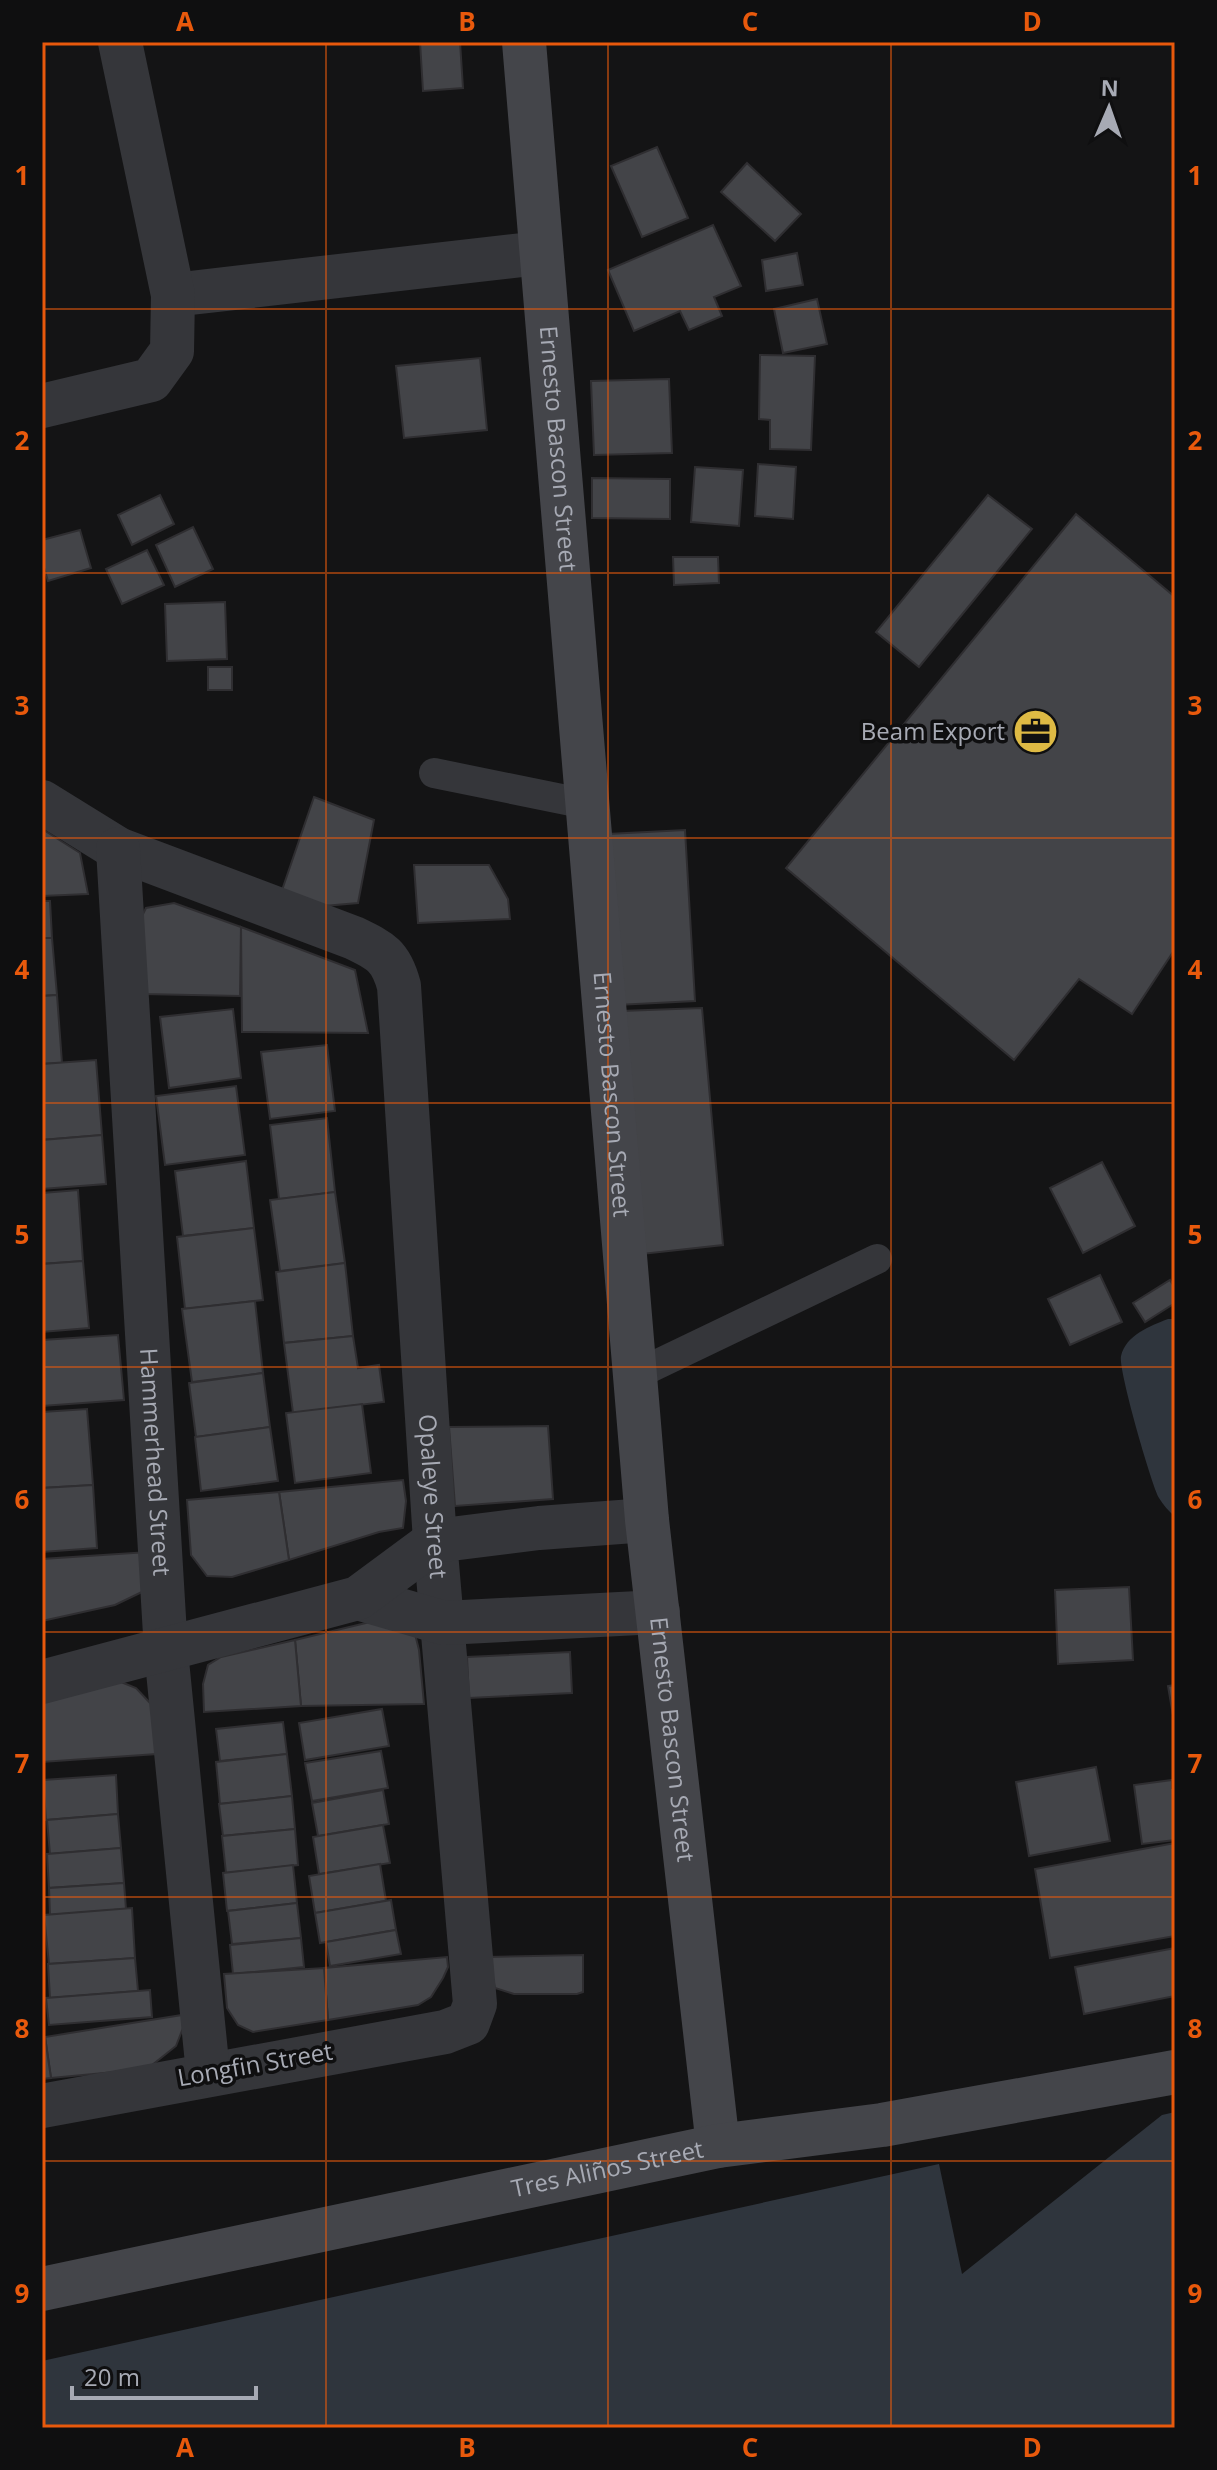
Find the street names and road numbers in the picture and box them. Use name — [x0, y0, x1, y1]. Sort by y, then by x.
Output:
street label: Ernesto Bascon Street — [533, 324, 586, 573]
street label: Ernesto Bascon Street — [586, 970, 640, 1218]
street label: Hammerhead Street — [133, 1347, 179, 1577]
street label: Opaleye Street — [412, 1413, 456, 1580]
street label: Ernesto Bascon Street — [643, 1615, 704, 1864]
street label: Longfin Street — [175, 2034, 335, 2093]
street label: Tres Aliños Street — [508, 2132, 706, 2204]

